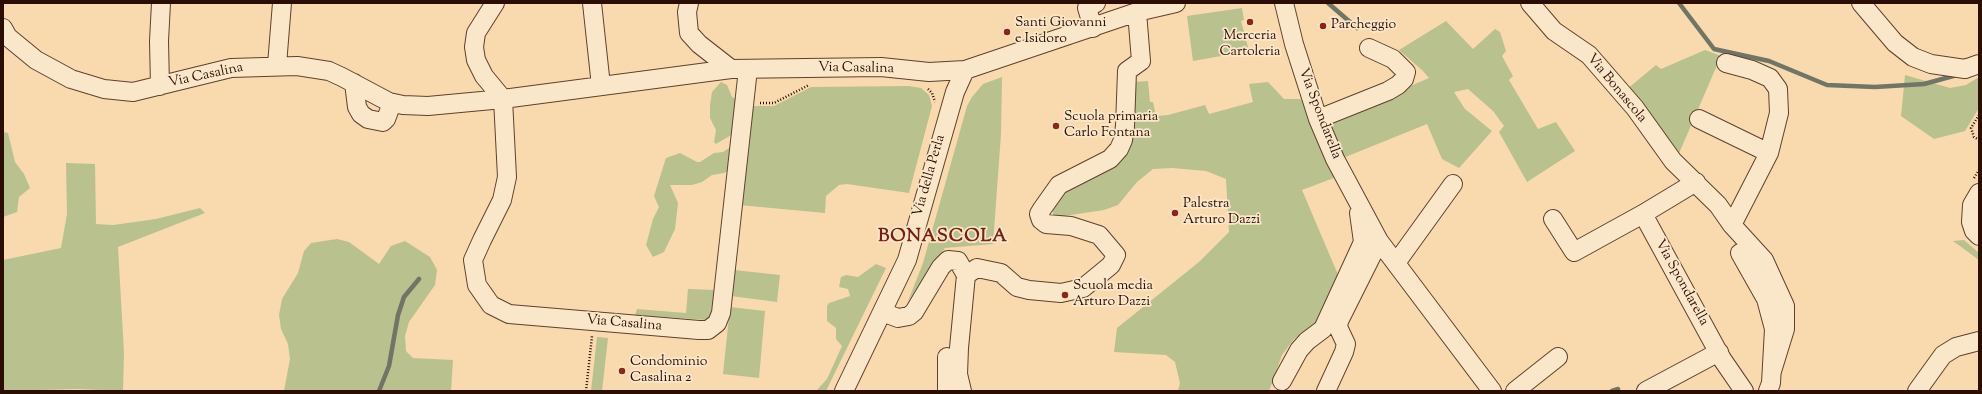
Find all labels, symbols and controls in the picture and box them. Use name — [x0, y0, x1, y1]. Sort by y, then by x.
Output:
place label: Santi Giovanni e Isidoro — [1015, 16, 1107, 48]
marker: Merceria Cartoleria — [1245, 17, 1255, 27]
place label: Parcheggio — [1331, 18, 1396, 34]
marker: Parcheggio — [1318, 21, 1328, 31]
marker: Santi Giovanni e Isidoro — [1002, 27, 1012, 37]
place label: Merceria Cartoleria — [1220, 29, 1280, 62]
street label: Via Bonascola — [1582, 51, 1650, 127]
street label: Via Casalina — [167, 60, 245, 92]
street label: Via Casalina — [818, 60, 894, 78]
street label: Via Spondarella — [1294, 66, 1344, 162]
place label: Scuola primaria Carlo Fontana — [1064, 110, 1158, 142]
marker: Scuola primaria Carlo Fontana — [1051, 121, 1061, 131]
street label: Via della Perla — [910, 133, 950, 219]
place label: Palestra Arturo Dazzi — [1183, 197, 1260, 230]
marker: Palestra Arturo Dazzi — [1170, 208, 1180, 218]
district label: BONASCOLA — [878, 227, 1008, 249]
street label: Via Spondarella — [1650, 237, 1712, 329]
place label: Scuola media Arturo Dazzi — [1073, 279, 1153, 312]
marker: Scuola media Arturo Dazzi — [1060, 290, 1070, 300]
street label: Via Casalina — [585, 312, 663, 336]
place label: Condominio Casalina 2 — [630, 355, 708, 388]
marker: Condominio Casalina 2 — [617, 366, 627, 376]

